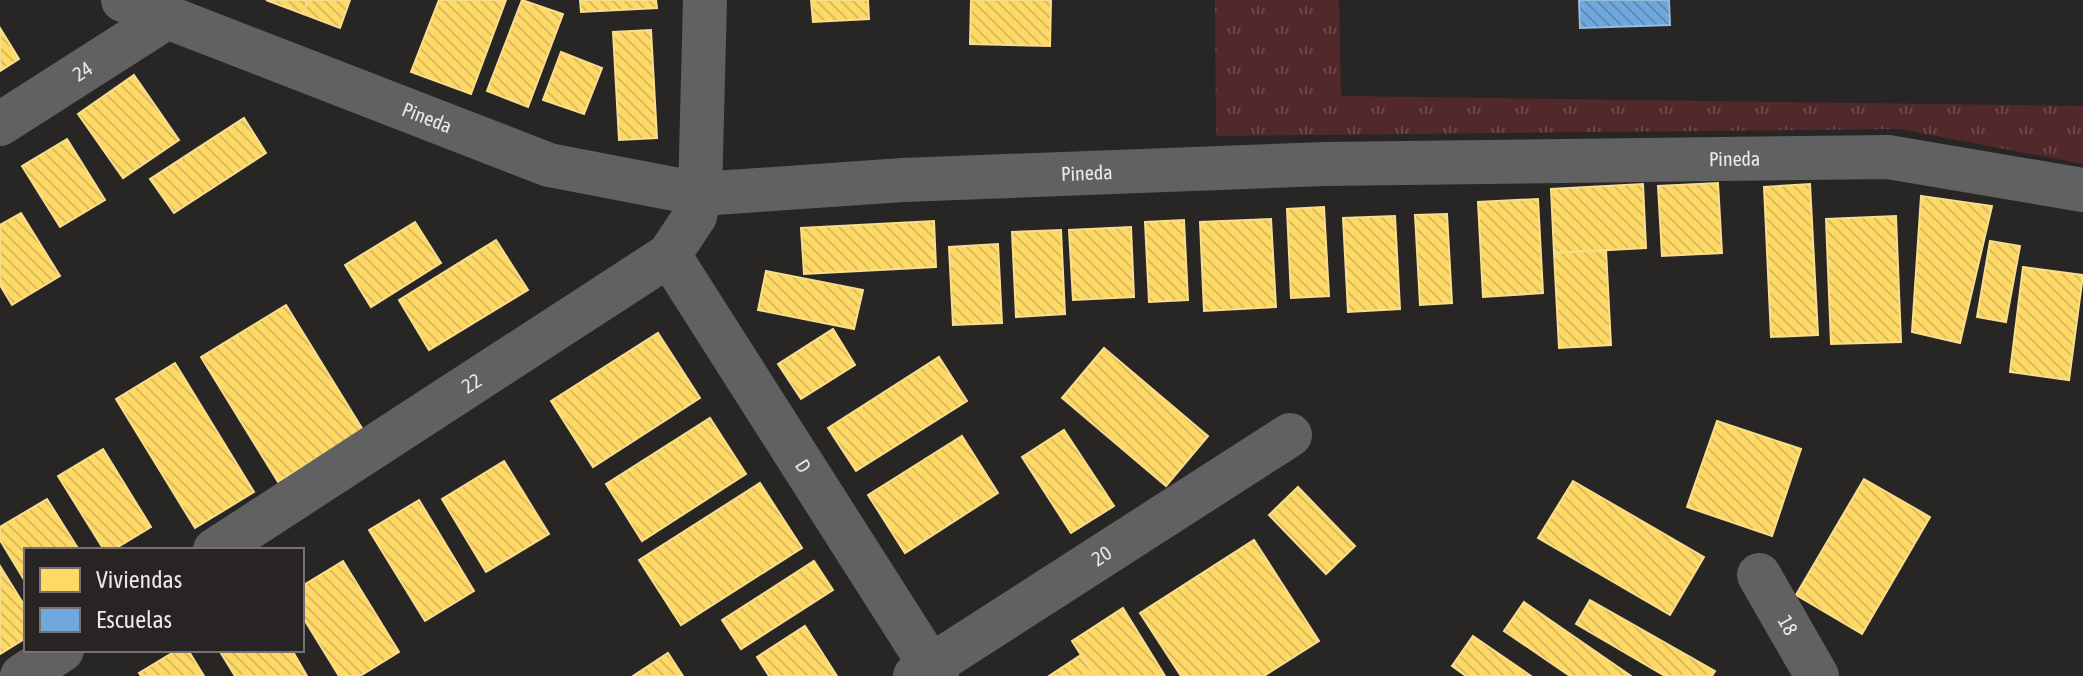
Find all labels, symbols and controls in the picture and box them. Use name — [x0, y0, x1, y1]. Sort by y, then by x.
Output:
street label: 24 — [68, 56, 96, 86]
street label: Pineda — [399, 97, 455, 137]
street label: Pineda — [1709, 147, 1760, 170]
street label: Pineda — [1061, 160, 1113, 185]
street label: 22 — [457, 368, 485, 398]
street label: D — [791, 455, 816, 477]
street label: 20 — [1087, 541, 1116, 570]
legend — [24, 548, 304, 652]
text: Viviendas — [96, 566, 182, 593]
text: Escuelas — [96, 606, 172, 633]
street label: 18 — [1774, 611, 1803, 639]

